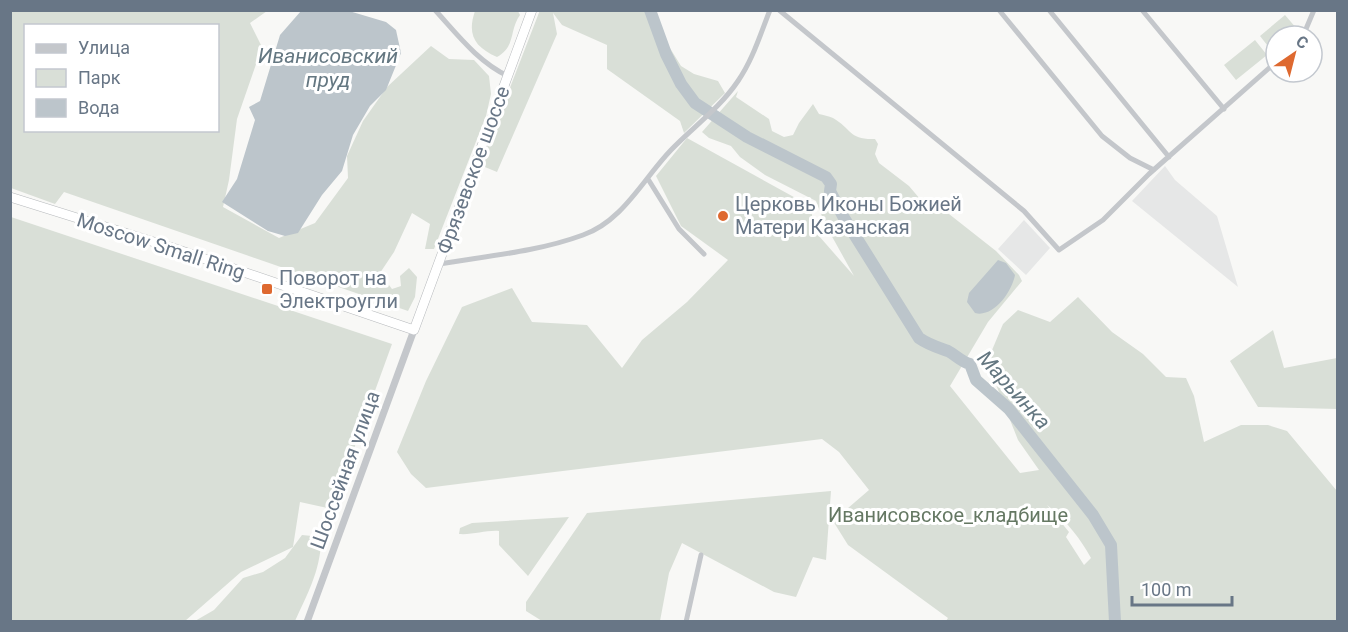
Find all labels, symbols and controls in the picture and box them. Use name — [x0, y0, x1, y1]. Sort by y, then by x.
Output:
legend — [24, 24, 219, 132]
north arrow — [1264, 24, 1324, 84]
text: С — [1293, 31, 1312, 53]
text: Улица — [78, 37, 130, 58]
water label: Иванисовский пруд — [258, 44, 398, 92]
text: Парк — [78, 67, 121, 88]
street label: Фрязевское шоссе — [431, 83, 515, 257]
text: Вода — [78, 97, 120, 118]
place label: Церковь Иконы Божией Матери Казанская — [735, 192, 962, 239]
street label: Moscow Small Ring — [74, 207, 248, 285]
marker: Церковь Иконы Божией Матери Казанская — [716, 209, 730, 223]
place label: Поворот на Электроугли — [279, 266, 398, 313]
marker: Поворот на Электроугли — [260, 282, 274, 296]
water label: Марьинка — [973, 346, 1055, 434]
street label: Шоссейная улица — [305, 388, 385, 552]
park label: Иванисовское_кладбище — [828, 503, 1068, 527]
scale bar — [1132, 569, 1232, 607]
text: 100 m — [1141, 579, 1192, 600]

